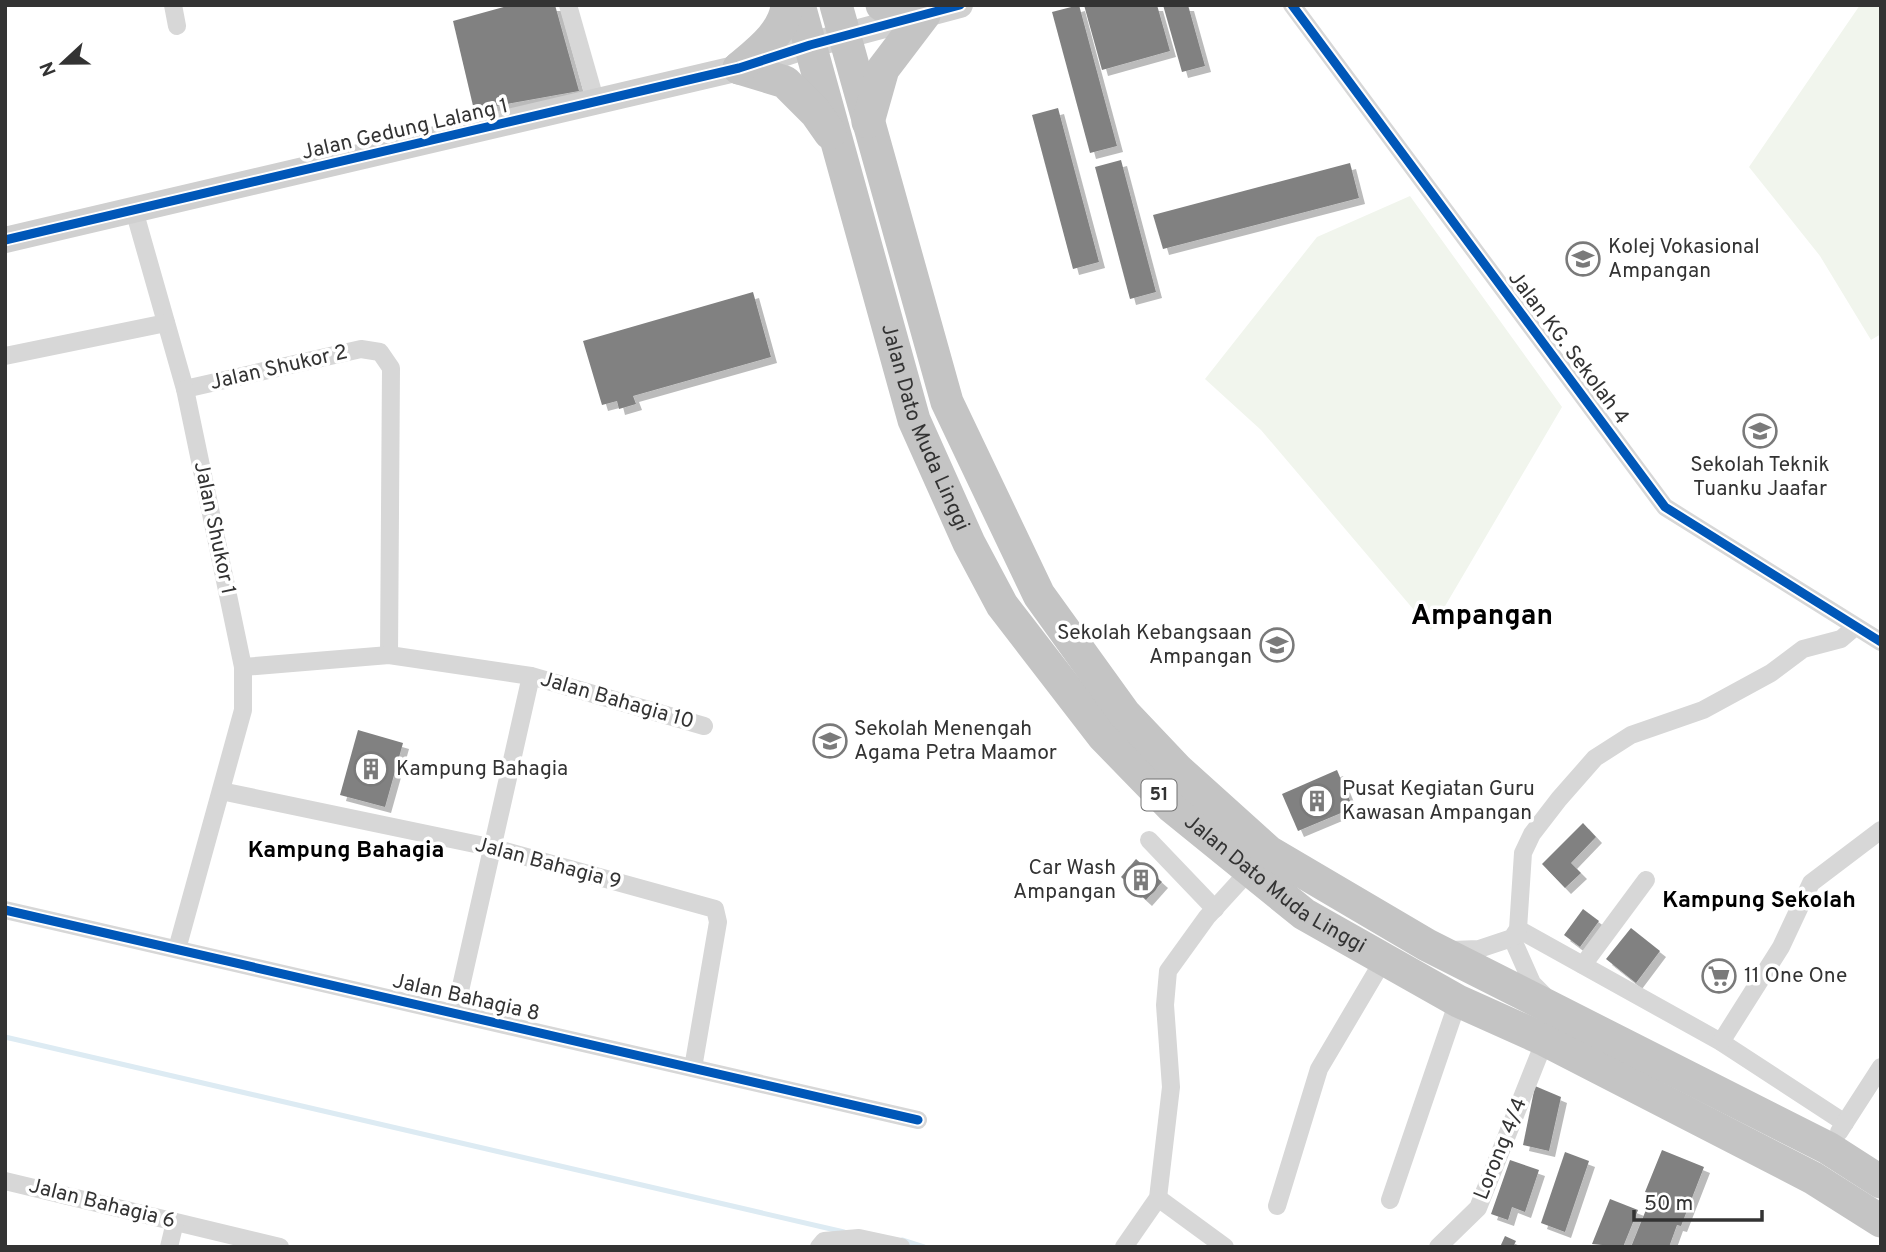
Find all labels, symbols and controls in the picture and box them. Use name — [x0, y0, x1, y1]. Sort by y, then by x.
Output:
north arrow — [28, 28, 98, 98]
text: N — [35, 58, 63, 79]
street label: Jalan Gedung Lalang 1 — [299, 93, 511, 167]
place label: Kolej Vokasional Ampangan — [1608, 234, 1760, 285]
school or university icon: Kolej Vokasional Ampangan — [1564, 240, 1602, 278]
street label: Jalan KG. Sekolah 4 — [1501, 266, 1635, 430]
street label: Jalan Dato Muda Linggi — [874, 321, 975, 535]
street label: Jalan Shukor 2 — [208, 339, 350, 397]
school or university icon: Sekolah Teknik Tuanku Jaafar — [1741, 412, 1779, 450]
place label: Sekolah Teknik Tuanku Jaafar — [1690, 452, 1830, 503]
street label: Jalan Shukor 1 — [187, 459, 241, 597]
district label: Ampangan — [1411, 599, 1553, 635]
place label: Sekolah Kebangsaan Ampangan — [1057, 620, 1252, 671]
school or university icon: Sekolah Kebangsaan Ampangan — [1258, 626, 1296, 664]
street label: Jalan Bahagia 10 — [537, 666, 697, 736]
place label: Sekolah Menengah Agama Petra Maamor — [854, 716, 1057, 767]
school or university icon: Sekolah Menengah Agama Petra Maamor — [811, 722, 849, 760]
building icon: Kampung Bahagia — [352, 750, 390, 788]
place label: Kampung Bahagia — [396, 756, 568, 783]
place label: Pusat Kegiatan Guru Kawasan Ampangan — [1342, 776, 1535, 827]
road number: 51 — [1142, 780, 1176, 810]
building icon: Pusat Kegiatan Guru Kawasan Ampangan — [1298, 782, 1336, 820]
street label: Jalan Dato Muda Linggi — [1178, 809, 1371, 960]
street label: Jalan Bahagia 9 — [472, 832, 624, 896]
district label: Kampung Bahagia — [248, 837, 444, 866]
place label: Car Wash Ampangan — [1013, 855, 1116, 906]
building icon: Car Wash Ampangan — [1122, 861, 1160, 899]
district label: Kampung Sekolah — [1662, 887, 1856, 916]
supermarket icon: 11 One One — [1700, 957, 1738, 995]
place label: 11 One One — [1744, 963, 1847, 990]
street label: Jalan Bahagia 8 — [390, 968, 542, 1028]
street label: Lorong 4/4 — [1468, 1094, 1534, 1204]
street label: Jalan Bahagia 6 — [26, 1173, 178, 1235]
scale bar — [1634, 1178, 1762, 1222]
text: 50 m — [1644, 1191, 1693, 1218]

